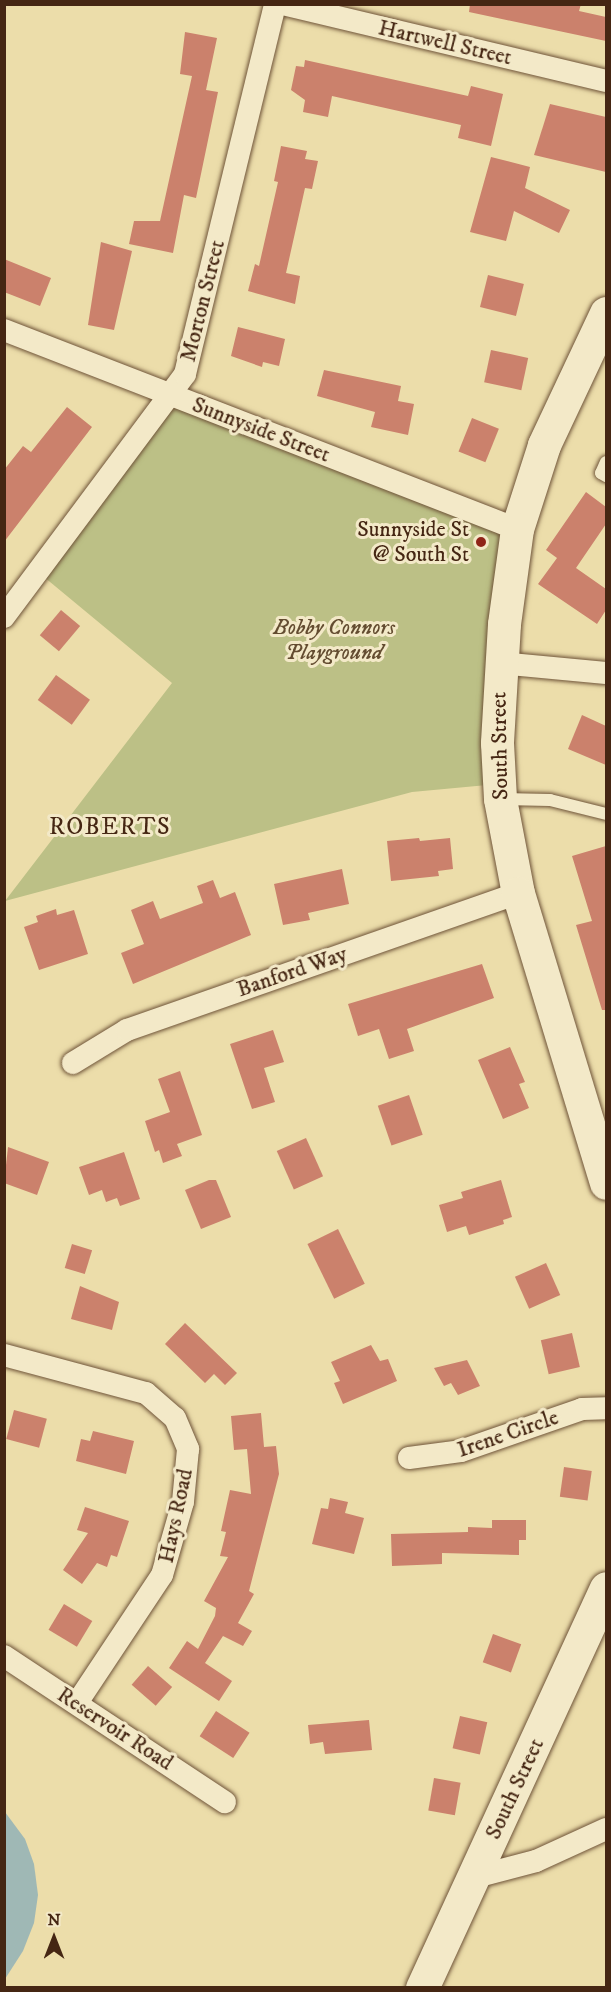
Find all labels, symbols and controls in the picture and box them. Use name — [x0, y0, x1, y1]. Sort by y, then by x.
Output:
street label: Hartwell Street — [376, 15, 514, 71]
street label: Morton Street — [175, 237, 231, 365]
street label: Sunnyside Street — [188, 392, 334, 468]
place label: Sunnyside St @ South St — [357, 516, 469, 568]
marker: Sunnyside St @ South St — [474, 535, 488, 549]
park label: Bobby Connors Playground — [273, 614, 395, 666]
street label: South Street — [486, 692, 514, 800]
district label: ROBERTS — [49, 814, 171, 842]
street label: Banford Way — [234, 941, 350, 1003]
street label: Irene Circle — [454, 1404, 562, 1464]
street label: Hays Road — [153, 1466, 199, 1566]
street label: Reservoir Road — [52, 1682, 178, 1776]
street label: South Street — [480, 1734, 550, 1844]
north arrow — [24, 1908, 84, 1968]
text: N — [47, 1910, 61, 1930]

